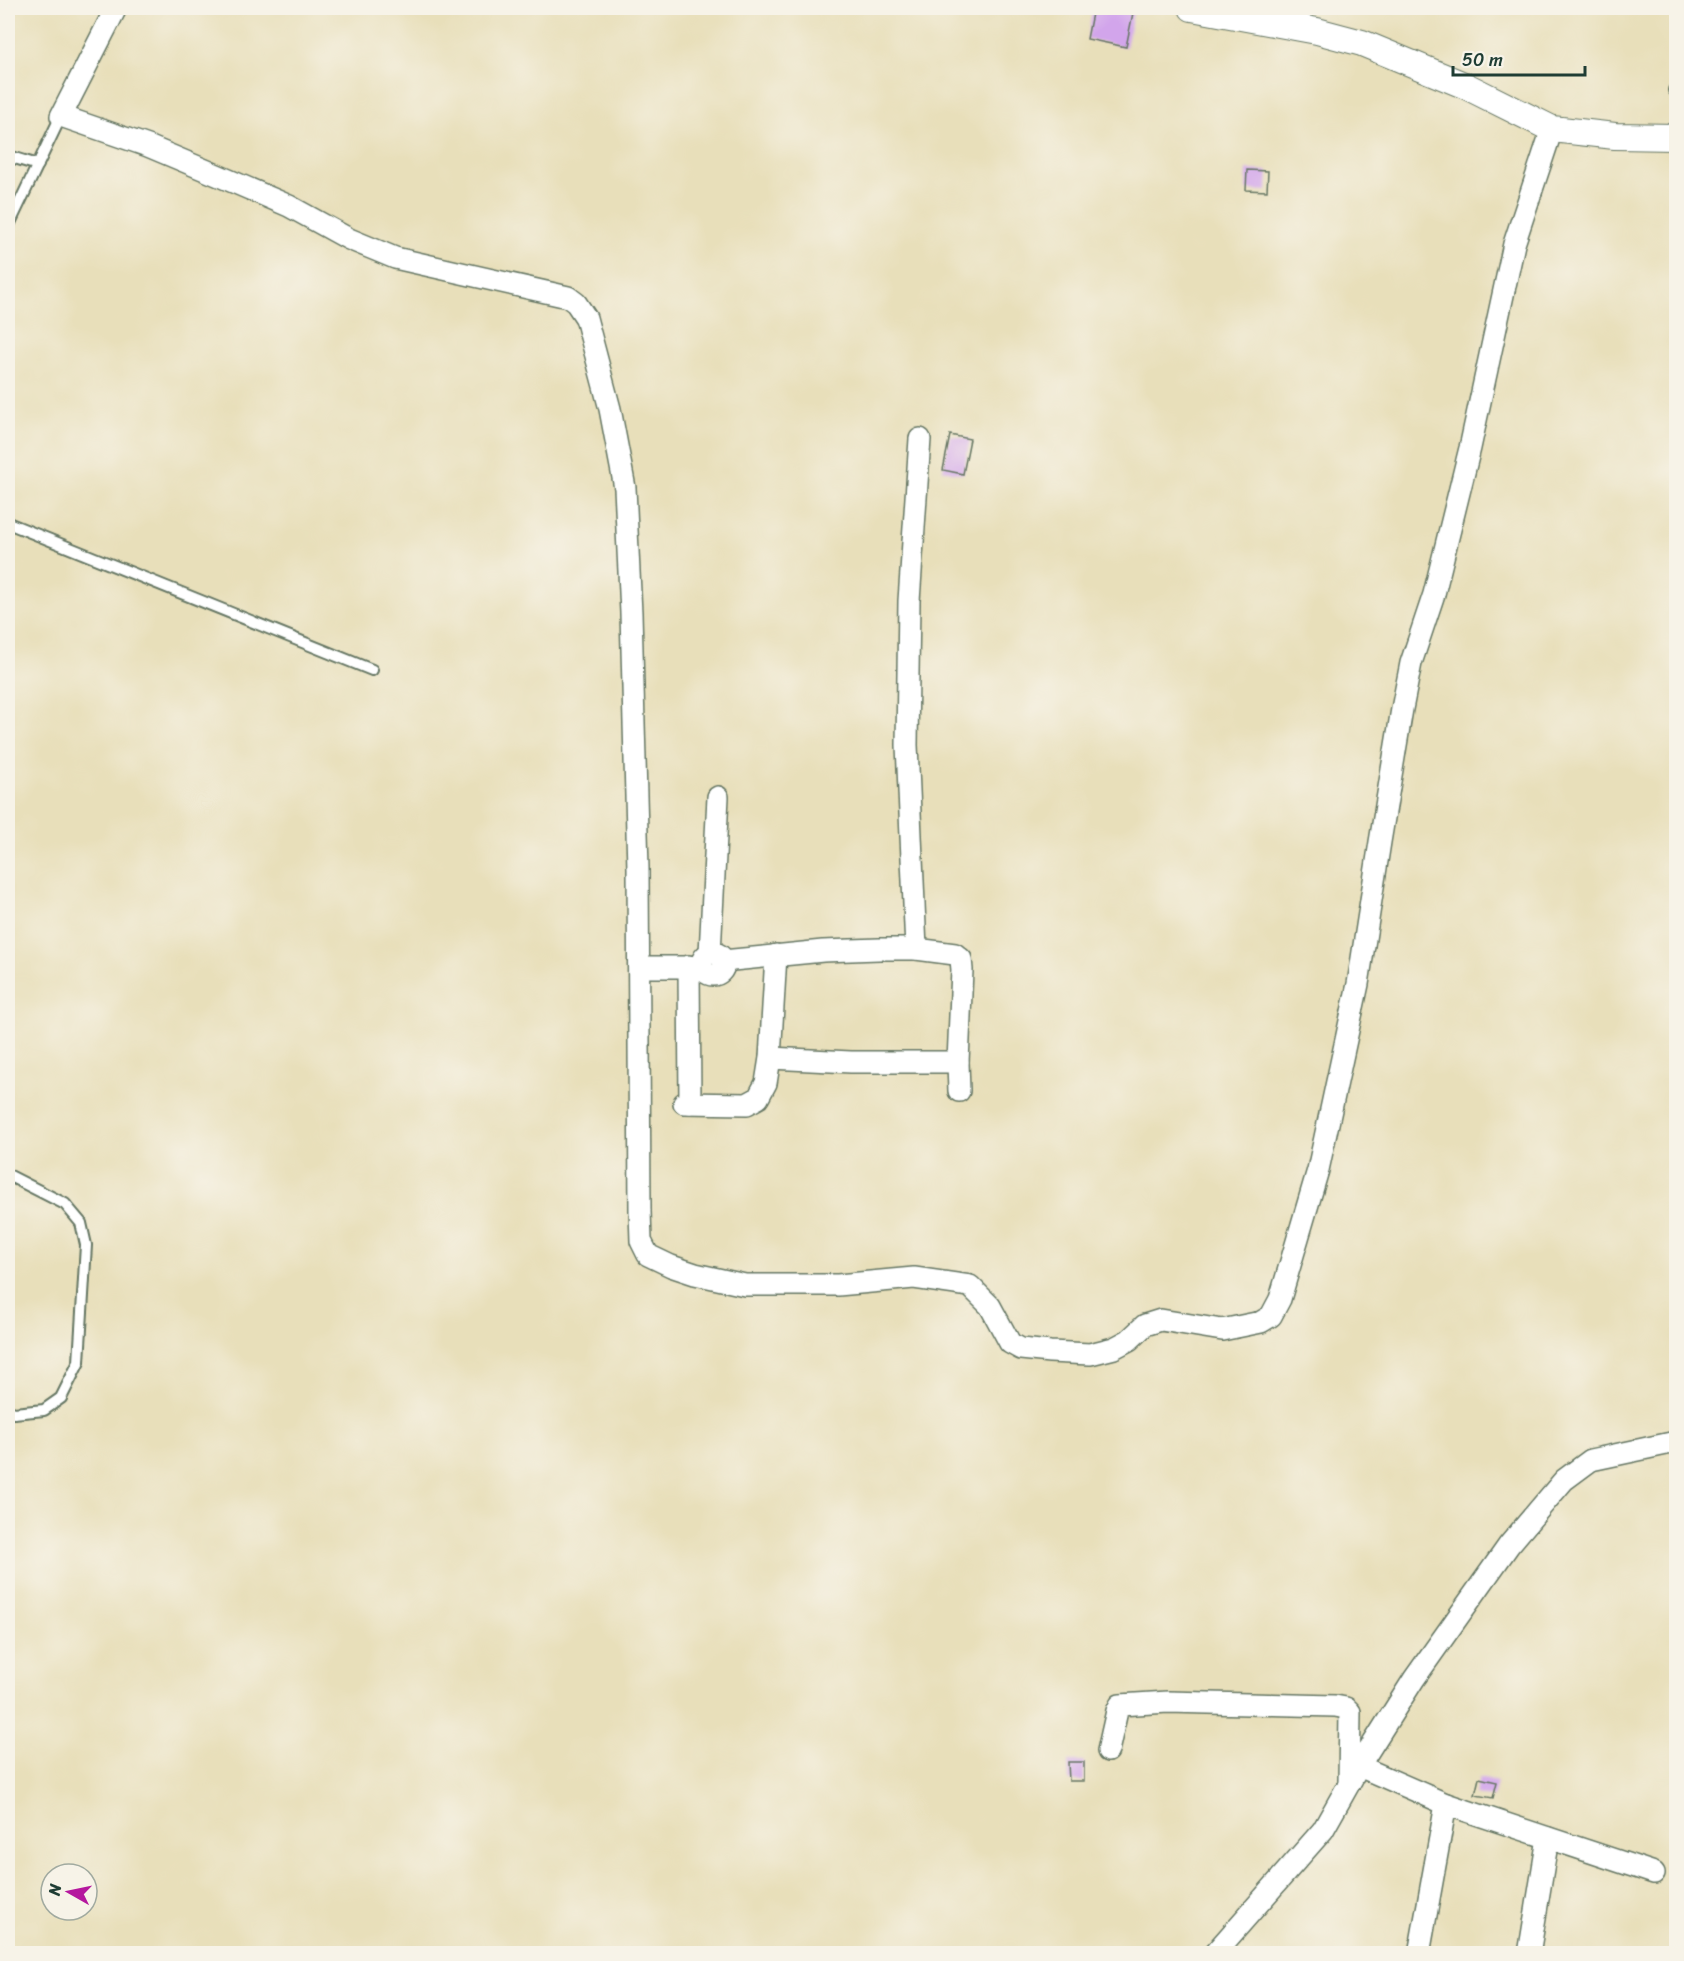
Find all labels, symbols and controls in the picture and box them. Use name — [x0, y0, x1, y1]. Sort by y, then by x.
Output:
scale bar — [1453, 39, 1585, 77]
text: 50 m — [1462, 44, 1503, 76]
north arrow — [39, 1862, 99, 1922]
text: N — [39, 1881, 70, 1898]

